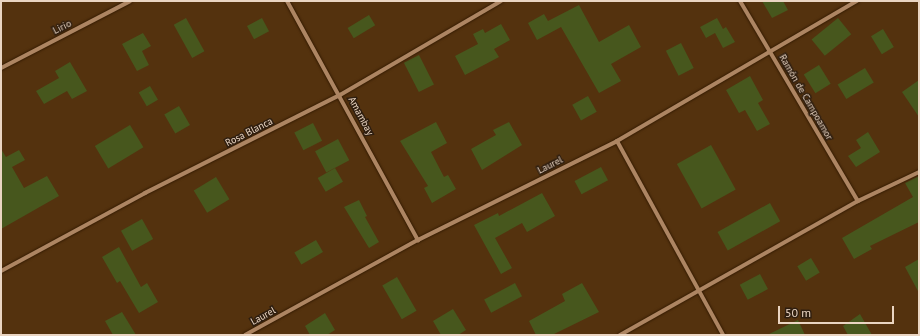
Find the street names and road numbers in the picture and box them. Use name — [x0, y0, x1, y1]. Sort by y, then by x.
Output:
street label: Lirio — [51, 17, 73, 37]
street label: Ramón de Campoamor — [777, 52, 835, 142]
street label: Amambay — [346, 95, 376, 137]
street label: Rosa Blanca — [223, 115, 275, 149]
street label: Laurel — [535, 154, 565, 176]
street label: Laurel — [248, 304, 278, 328]

